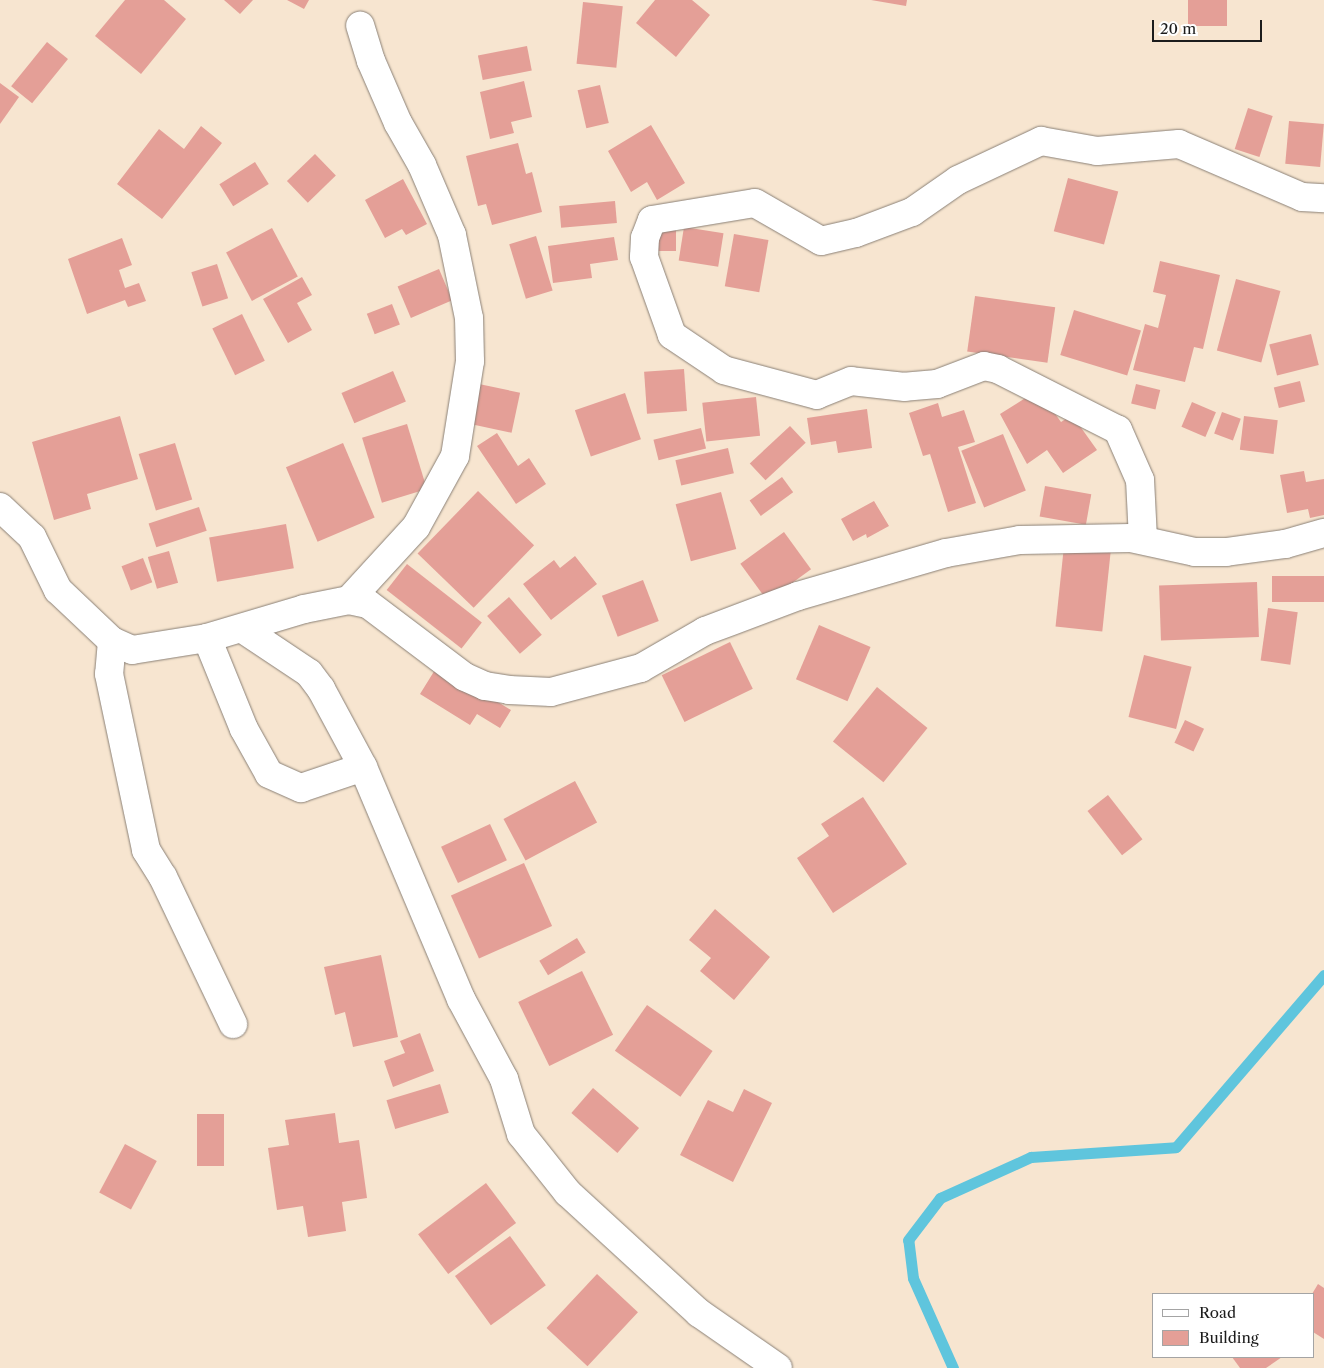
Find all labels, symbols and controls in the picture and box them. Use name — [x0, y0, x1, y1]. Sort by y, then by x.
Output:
scale bar — [1154, 10, 1264, 42]
text: 20 m — [1160, 19, 1196, 38]
legend — [1152, 1293, 1314, 1358]
text: Road — [1199, 1303, 1236, 1322]
text: Building — [1199, 1328, 1259, 1347]

